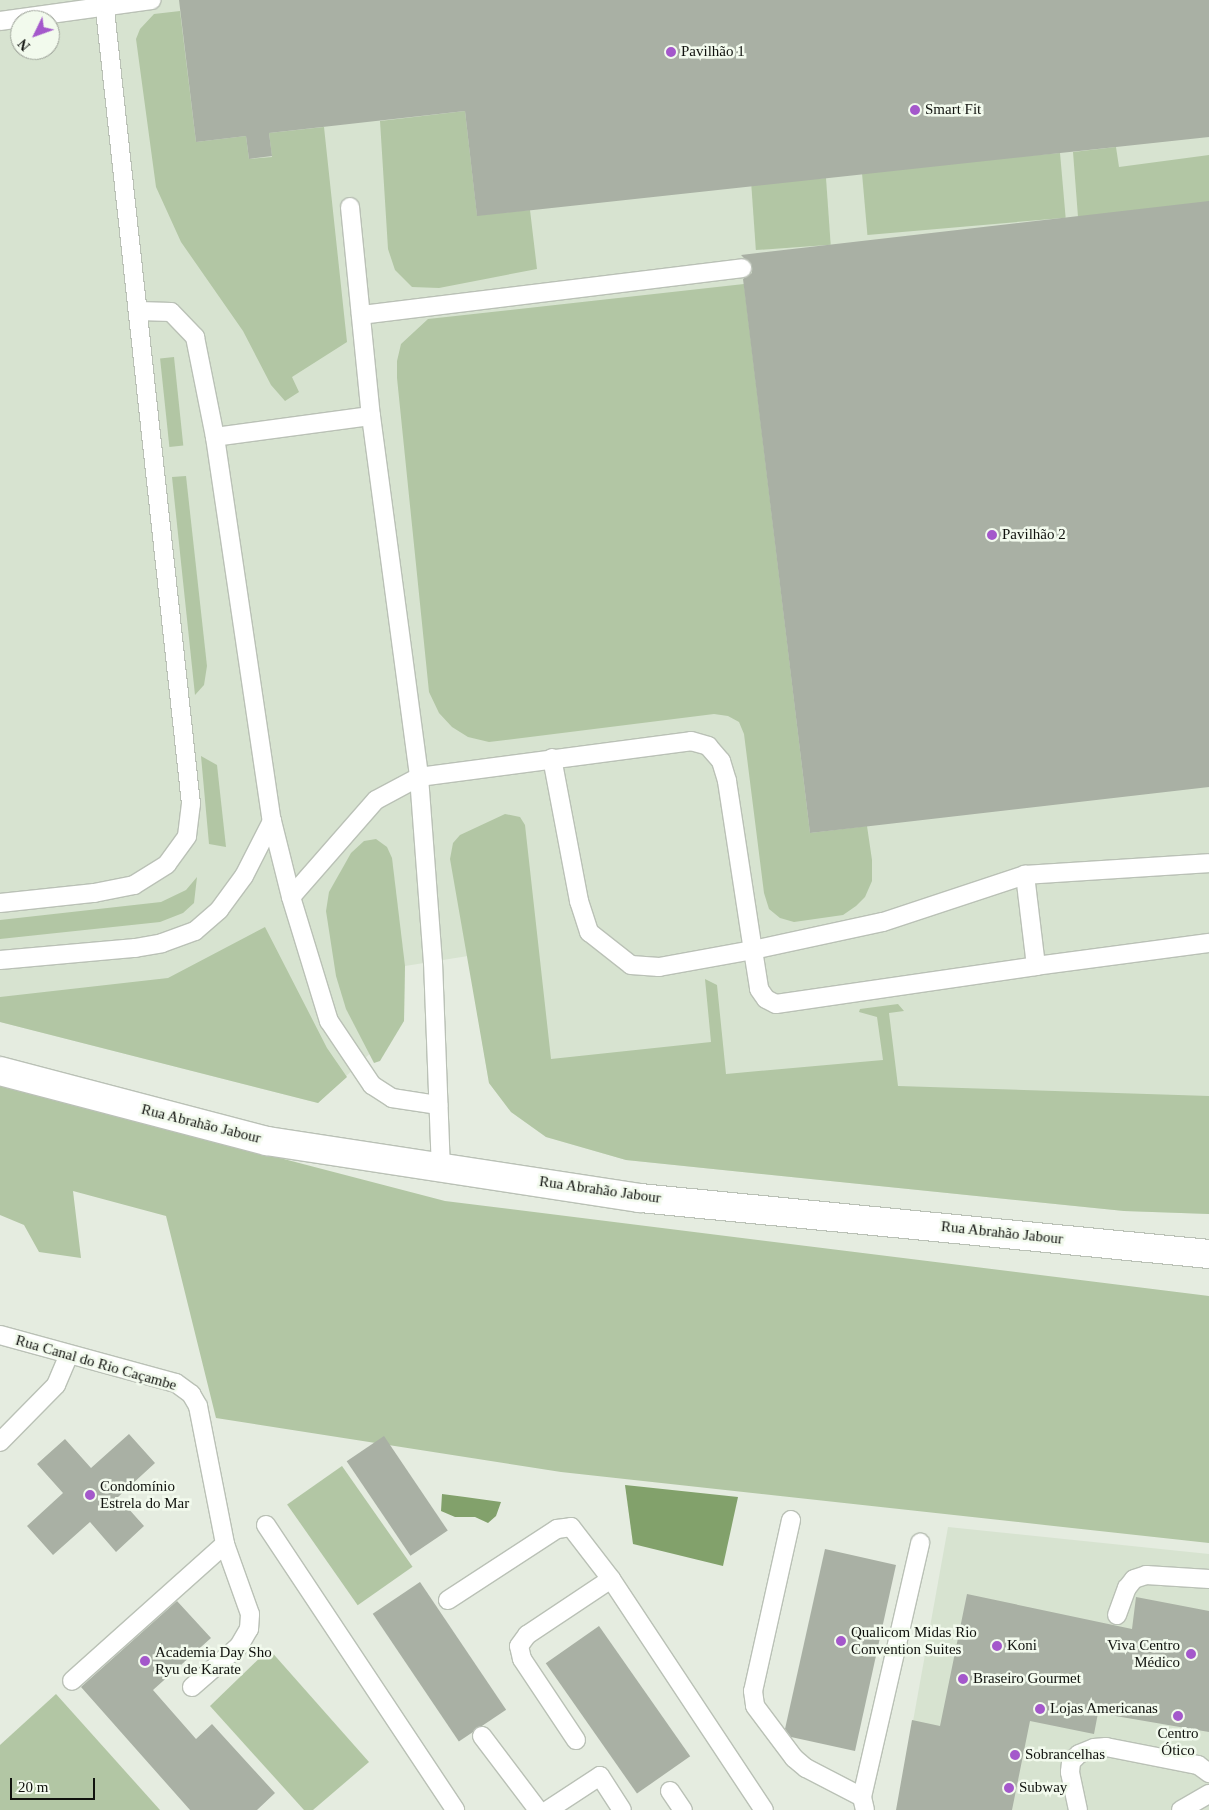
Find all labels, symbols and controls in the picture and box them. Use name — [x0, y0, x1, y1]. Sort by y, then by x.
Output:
north arrow — [10, 10, 60, 60]
text: N — [15, 36, 33, 53]
place label: Pavilhão 1 — [681, 43, 745, 61]
marker: Pavilhão 1 — [665, 46, 677, 58]
place label: Smart Fit — [925, 101, 981, 119]
marker: Smart Fit — [909, 104, 921, 116]
place label: Pavilhão 2 — [1002, 526, 1066, 544]
marker: Pavilhão 2 — [986, 529, 998, 541]
street label: Rua Abrahão Jabour — [139, 1100, 263, 1148]
street label: Rua Abrahão Jabour — [538, 1173, 662, 1207]
street label: Rua Abrahão Jabour — [940, 1218, 1064, 1248]
street label: Rua Canal do Rio Caçambe — [13, 1331, 179, 1395]
place label: Condomínio Estrela do Mar — [100, 1477, 189, 1512]
marker: Condomínio Estrela do Mar — [84, 1489, 96, 1501]
place label: Qualicom Midas Rio Convention Suites — [851, 1623, 977, 1658]
marker: Qualicom Midas Rio Convention Suites — [835, 1635, 847, 1647]
place label: Viva Centro Médico — [1107, 1636, 1180, 1671]
place label: Koni — [1007, 1637, 1037, 1655]
marker: Koni — [991, 1640, 1003, 1652]
place label: Academia Day Sho Ryu de Karate — [155, 1643, 272, 1678]
marker: Viva Centro Médico — [1184, 1647, 1198, 1661]
marker: Academia Day Sho Ryu de Karate — [139, 1655, 151, 1667]
place label: Braseiro Gourmet — [973, 1670, 1081, 1688]
marker: Braseiro Gourmet — [957, 1673, 969, 1685]
place label: Lojas Americanas — [1050, 1700, 1159, 1718]
marker: Lojas Americanas — [1034, 1703, 1046, 1715]
marker: Centro Ótico — [1172, 1710, 1184, 1722]
place label: Centro Ótico — [1158, 1724, 1198, 1759]
place label: Sobrancelhas — [1025, 1746, 1105, 1764]
marker: Sobrancelhas — [1009, 1749, 1021, 1761]
scale bar — [12, 1768, 98, 1800]
text: 20 m — [18, 1779, 48, 1795]
place label: Subway — [1019, 1779, 1067, 1797]
marker: Subway — [1003, 1782, 1015, 1794]

